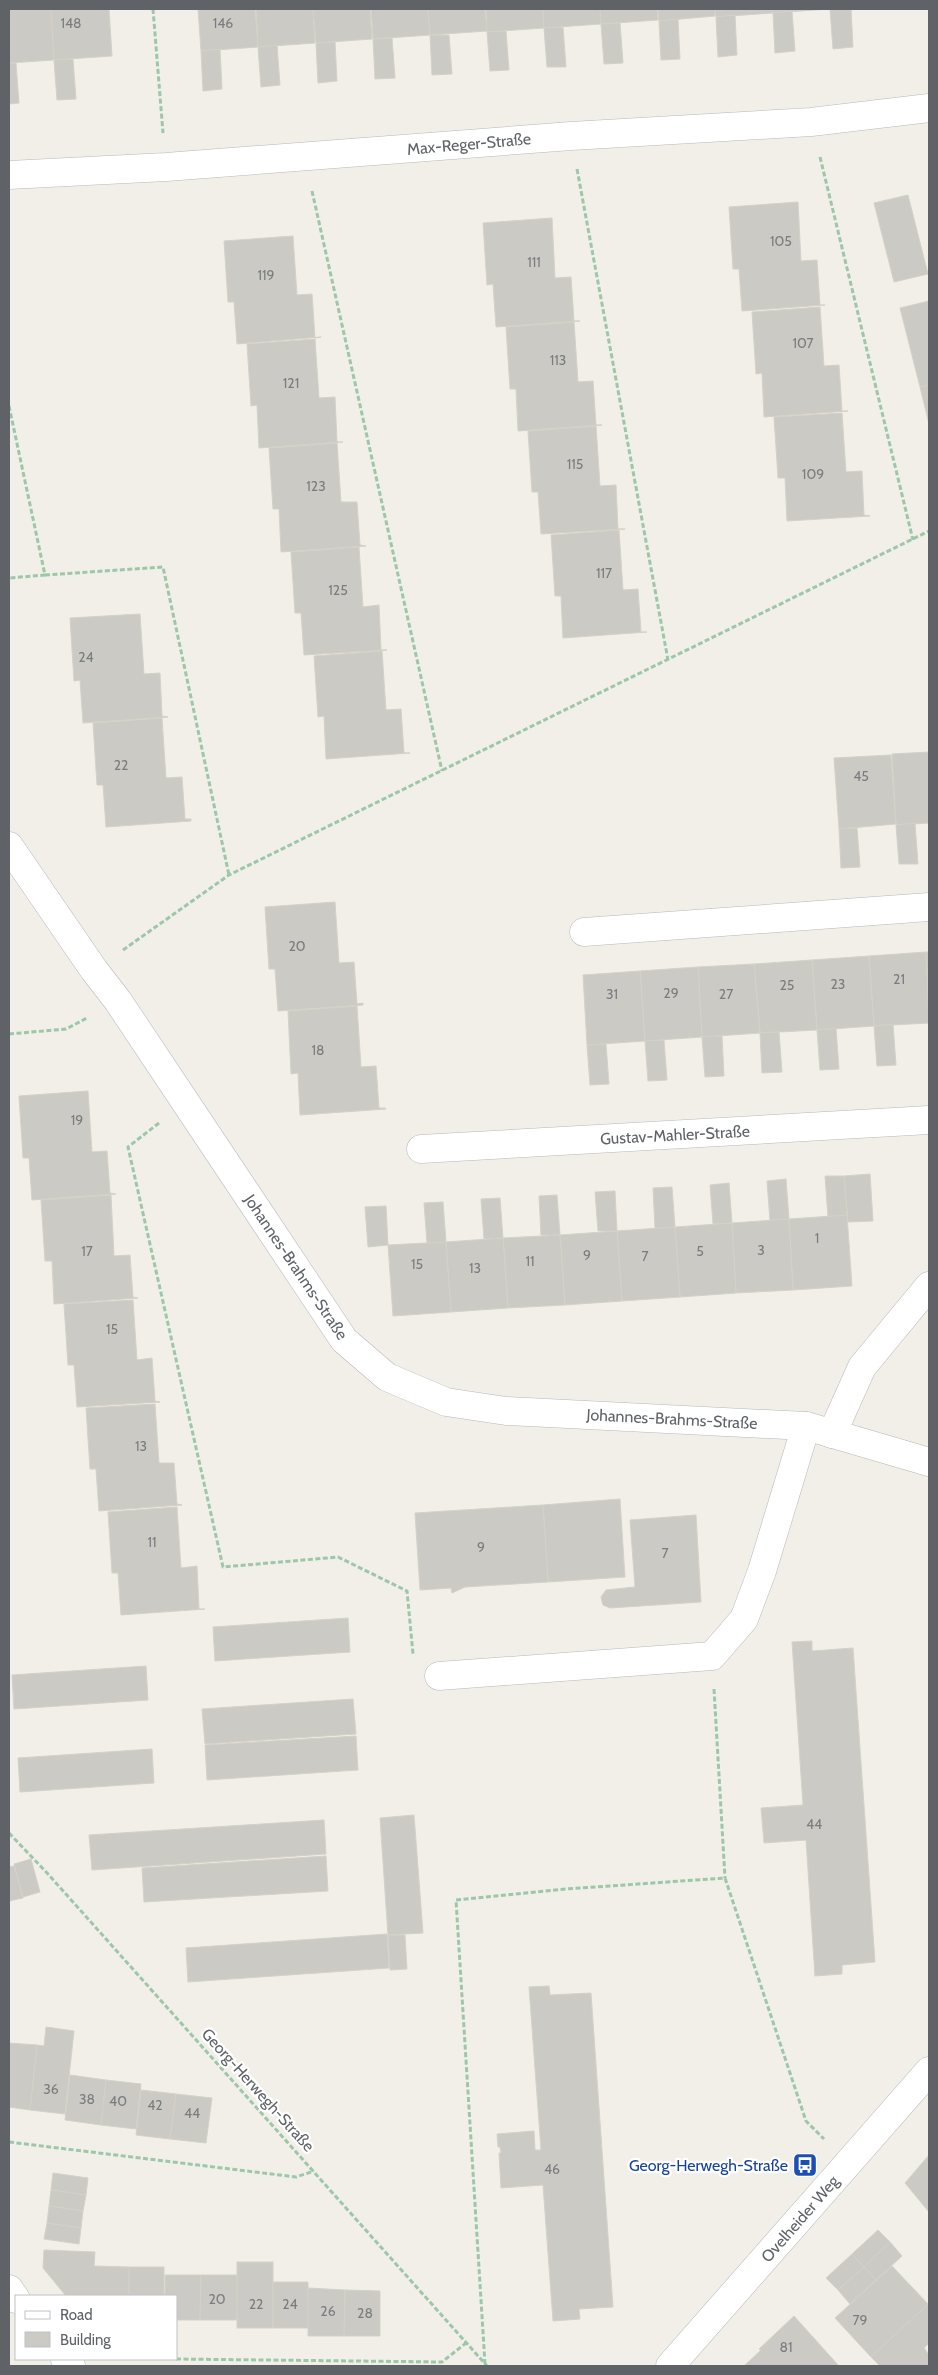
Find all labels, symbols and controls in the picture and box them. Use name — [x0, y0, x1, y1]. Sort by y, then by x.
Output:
house number: 148 — [60, 14, 82, 32]
house number: 146 — [213, 14, 233, 32]
street label: Max-Reger-Straße — [406, 129, 532, 159]
house number: 105 — [770, 232, 792, 250]
house number: 111 — [527, 253, 541, 271]
house number: 119 — [257, 266, 275, 284]
house number: 107 — [792, 334, 814, 352]
house number: 113 — [550, 351, 566, 369]
house number: 121 — [283, 374, 299, 392]
house number: 115 — [567, 455, 583, 473]
house number: 109 — [802, 465, 824, 483]
house number: 123 — [306, 477, 326, 495]
house number: 117 — [596, 564, 612, 582]
house number: 125 — [328, 581, 348, 599]
house number: 24 — [78, 648, 94, 666]
house number: 22 — [114, 756, 128, 774]
house number: 45 — [853, 767, 869, 785]
house number: 20 — [288, 937, 306, 955]
house number: 21 — [893, 970, 905, 988]
house number: 23 — [831, 975, 845, 993]
house number: 25 — [780, 976, 794, 994]
house number: 29 — [663, 984, 679, 1002]
house number: 31 — [606, 985, 618, 1003]
house number: 27 — [719, 985, 733, 1003]
house number: 18 — [311, 1041, 325, 1059]
house number: 19 — [71, 1111, 83, 1129]
street label: Gustav-Mahler-Straße — [600, 1122, 750, 1148]
street label: Johannes-Brahms-Straße — [240, 1190, 352, 1343]
house number: 1 — [815, 1229, 819, 1247]
house number: 3 — [757, 1241, 765, 1259]
house number: 17 — [81, 1242, 93, 1260]
house number: 5 — [696, 1242, 704, 1260]
house number: 9 — [583, 1246, 591, 1264]
house number: 7 — [641, 1247, 649, 1265]
house number: 11 — [525, 1252, 535, 1270]
house number: 15 — [411, 1255, 423, 1273]
house number: 13 — [469, 1259, 481, 1277]
house number: 15 — [106, 1320, 118, 1338]
street label: Johannes-Brahms-Straße — [585, 1405, 758, 1433]
house number: 13 — [135, 1437, 147, 1455]
house number: 11 — [147, 1533, 157, 1551]
house number: 9 — [477, 1538, 485, 1556]
house number: 7 — [661, 1544, 669, 1562]
house number: 44 — [806, 1815, 822, 1833]
street label: Georg-Herwegh-Straße — [198, 2025, 318, 2155]
house number: 36 — [43, 2080, 59, 2098]
house number: 38 — [79, 2090, 95, 2108]
house number: 40 — [109, 2092, 127, 2110]
house number: 42 — [147, 2096, 163, 2114]
house number: 44 — [184, 2104, 200, 2122]
bus stop icon: Georg-Herwegh-Straße — [792, 2152, 818, 2178]
place label: Georg-Herwegh-Straße — [629, 2156, 788, 2175]
house number: 46 — [544, 2160, 560, 2178]
street label: Ovelheider Weg — [757, 2171, 843, 2266]
house number: 20 — [208, 2290, 226, 2308]
legend — [15, 2295, 178, 2360]
house number: 22 — [249, 2295, 263, 2313]
house number: 24 — [282, 2295, 298, 2313]
house number: 26 — [320, 2302, 336, 2320]
house number: 28 — [357, 2304, 373, 2322]
text: Road — [60, 2306, 93, 2324]
house number: 79 — [853, 2311, 868, 2329]
text: Building — [60, 2331, 111, 2349]
house number: 81 — [779, 2338, 793, 2356]

